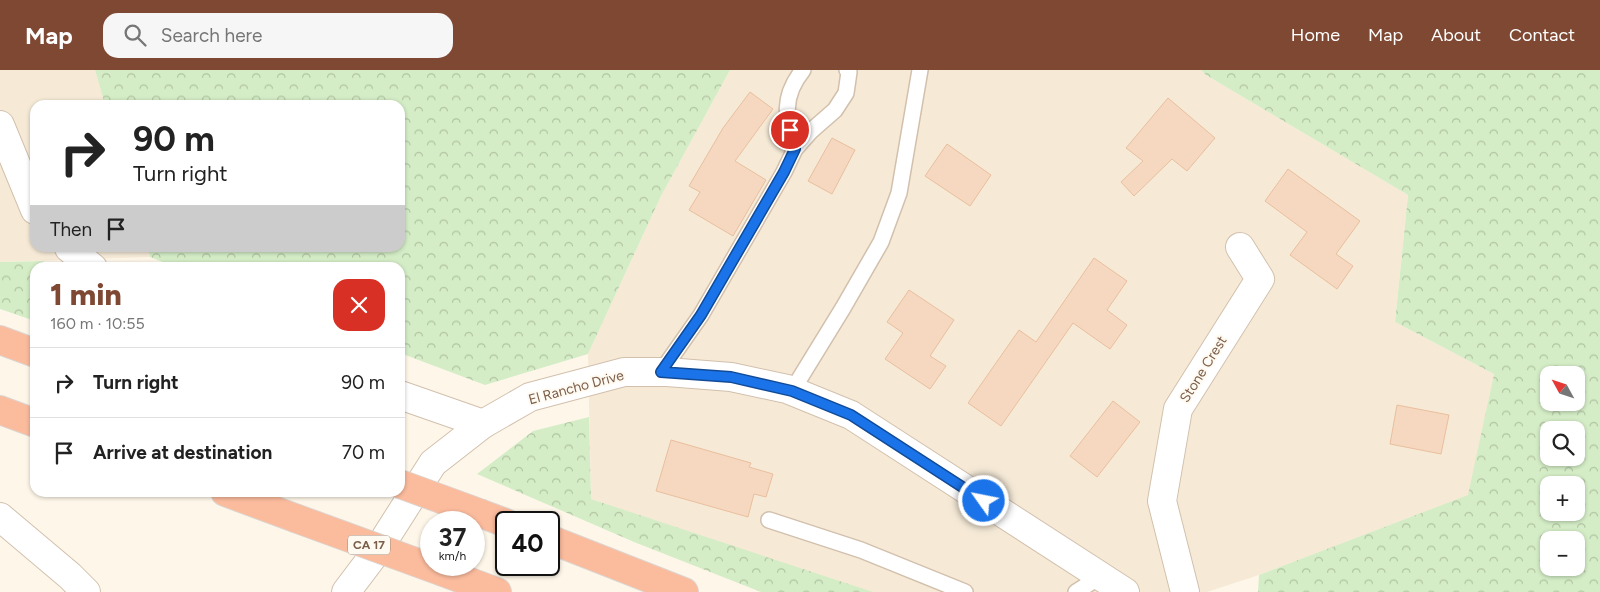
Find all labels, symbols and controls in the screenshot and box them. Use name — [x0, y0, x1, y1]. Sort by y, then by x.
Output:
search box — [103, 13, 453, 58]
text: Map — [25, 21, 73, 50]
icon: search — [121, 21, 149, 49]
text: Search here — [161, 24, 262, 47]
text: Home — [1291, 24, 1340, 46]
text: Map — [1368, 24, 1403, 46]
text: About — [1431, 24, 1481, 46]
text: Contact — [1509, 24, 1575, 46]
pin — [769, 109, 811, 151]
icon: arrive — [776, 116, 804, 144]
text: 90 m — [133, 118, 215, 160]
icon: right — [50, 120, 115, 185]
text: Turn right — [133, 160, 228, 187]
icon: arrive — [102, 215, 130, 243]
text: Then — [50, 218, 92, 241]
text: 1 min — [50, 276, 122, 313]
button: close — [333, 279, 385, 331]
text: 160 m · 10:55 — [50, 314, 145, 333]
street label: Stone Crest — [1176, 333, 1231, 406]
north arrow — [1540, 366, 1585, 411]
map controls — [1540, 366, 1585, 576]
street label: El Rancho Drive — [527, 367, 626, 408]
icon: right — [50, 369, 78, 397]
text: Turn right — [93, 371, 179, 394]
text: 90 m — [341, 371, 385, 394]
button: search — [1540, 421, 1585, 466]
icon: arrive — [50, 439, 78, 467]
text: Arrive at destination — [93, 441, 272, 464]
text: 70 m — [342, 441, 385, 464]
position arrow — [957, 474, 1009, 526]
button: + — [1540, 476, 1585, 521]
speed limit sign: 40 — [495, 511, 560, 576]
text: 37 — [439, 522, 466, 552]
button: − — [1540, 531, 1585, 576]
road number: CA 17 — [348, 536, 390, 554]
text: km/h — [439, 549, 466, 563]

